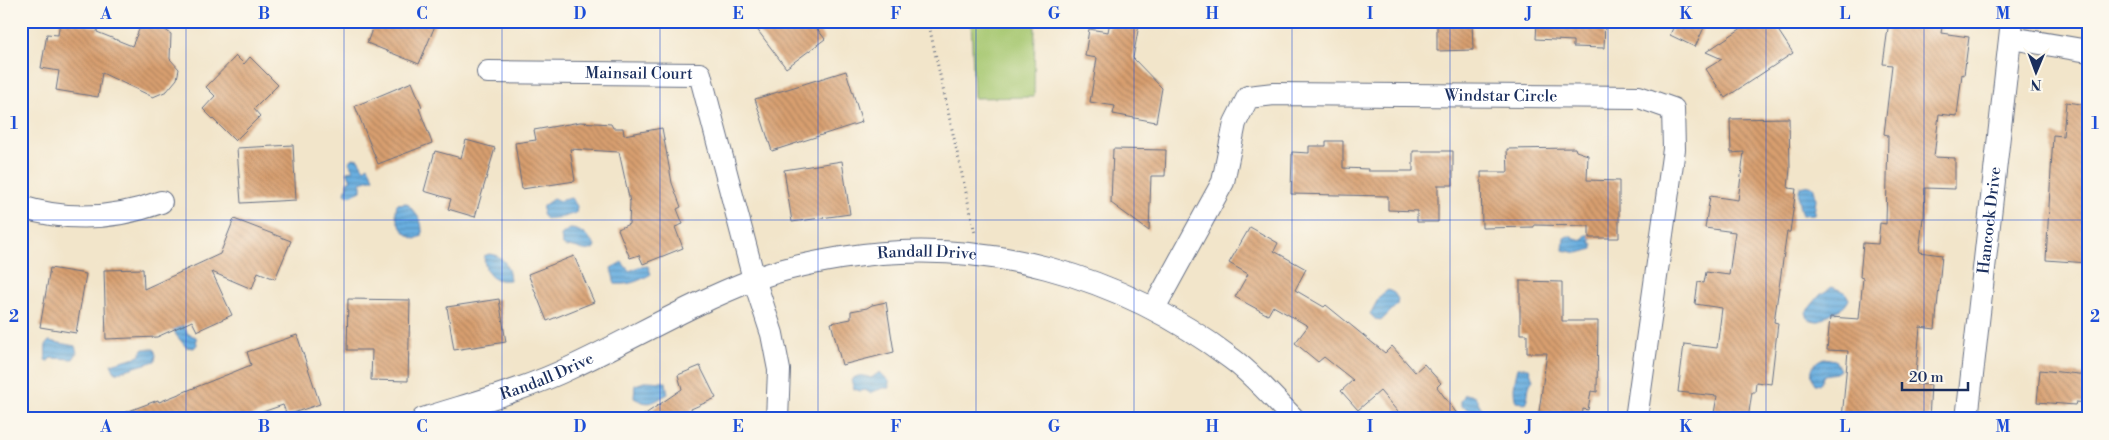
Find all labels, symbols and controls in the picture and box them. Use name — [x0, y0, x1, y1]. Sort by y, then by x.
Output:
text: A — [99, 4, 112, 24]
text: B — [258, 4, 270, 24]
text: C — [416, 4, 428, 24]
text: D — [574, 4, 587, 24]
text: E — [732, 4, 744, 24]
text: F — [890, 4, 902, 24]
text: G — [1048, 4, 1061, 24]
text: H — [1205, 4, 1219, 24]
text: I — [1367, 4, 1373, 24]
text: J — [1524, 4, 1532, 24]
text: K — [1680, 4, 1694, 24]
text: L — [1840, 4, 1851, 24]
text: M — [1996, 4, 2011, 24]
north arrow — [2012, 48, 2062, 98]
street label: Mainsail Court — [585, 63, 693, 84]
text: N — [2030, 75, 2041, 93]
street label: Windstar Circle — [1443, 85, 1557, 106]
text: 1 — [10, 114, 18, 134]
text: 1 — [2091, 114, 2099, 134]
street label: Hancock Drive — [1973, 165, 2005, 275]
street label: Randall Drive — [876, 241, 978, 265]
text: 2 — [9, 307, 19, 327]
text: 2 — [2090, 307, 2100, 327]
street label: Randall Drive — [497, 348, 597, 405]
scale bar — [1902, 360, 1968, 392]
text: 20 m — [1909, 368, 1944, 387]
text: A — [99, 417, 112, 437]
text: B — [258, 417, 270, 437]
text: C — [416, 417, 428, 437]
text: D — [574, 417, 587, 437]
text: E — [732, 417, 744, 437]
text: F — [890, 417, 902, 437]
text: G — [1048, 417, 1061, 437]
text: H — [1205, 417, 1219, 437]
text: I — [1367, 417, 1373, 437]
text: J — [1524, 417, 1532, 437]
text: K — [1680, 417, 1694, 437]
text: L — [1840, 417, 1851, 437]
text: M — [1996, 417, 2011, 437]

